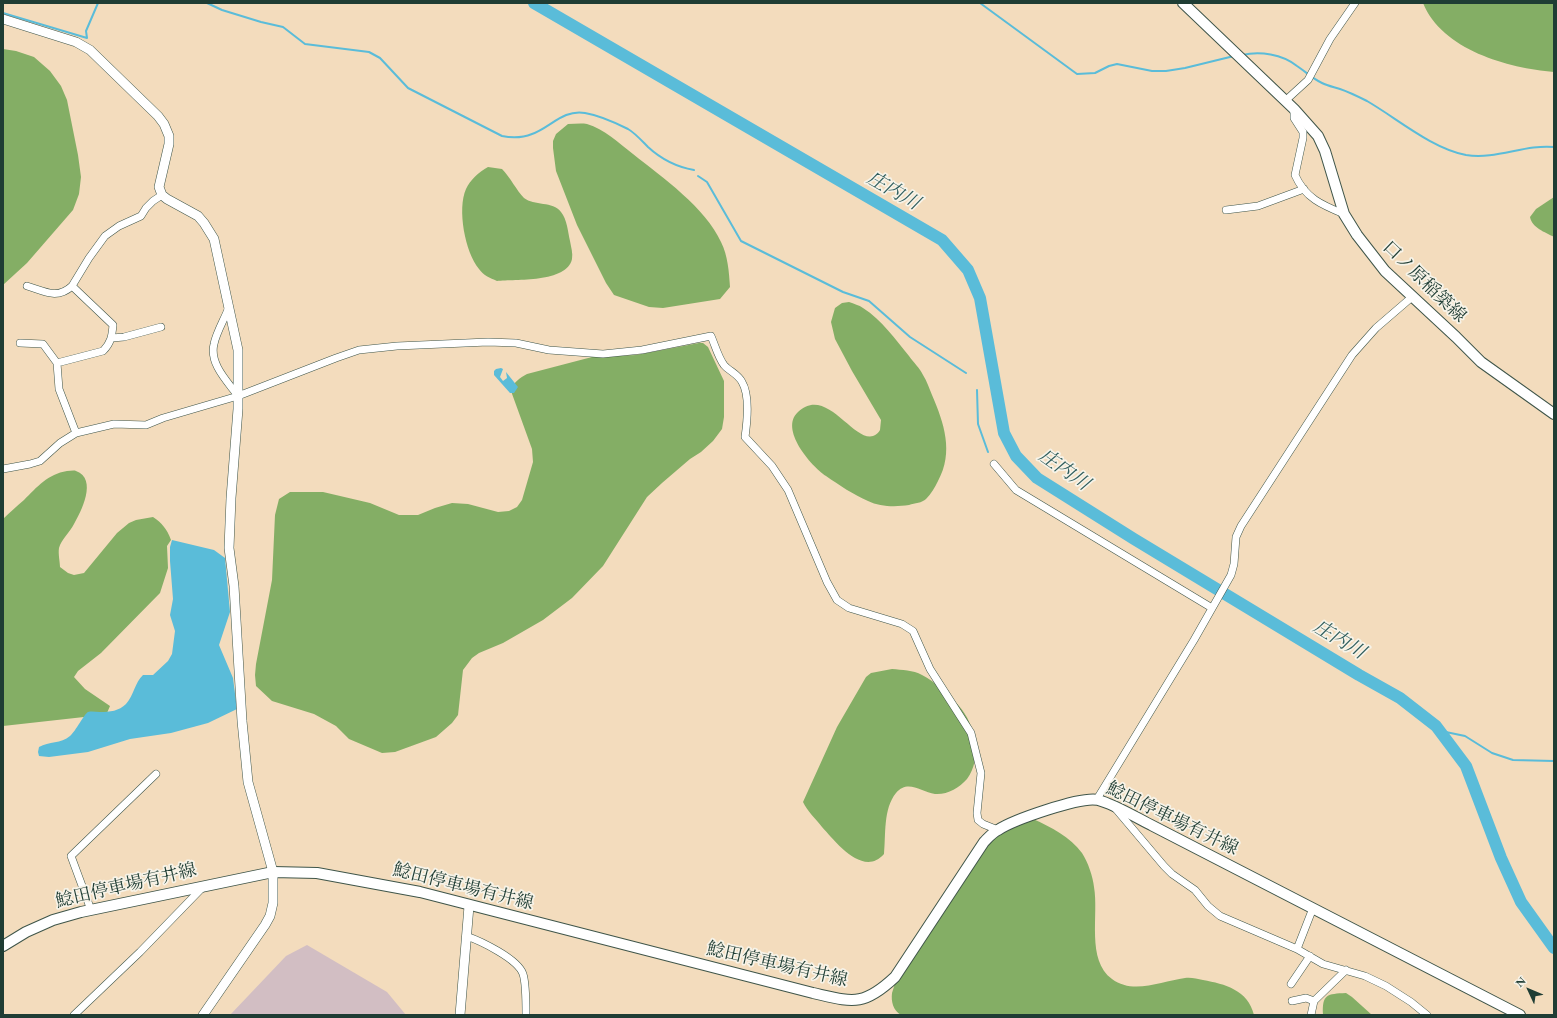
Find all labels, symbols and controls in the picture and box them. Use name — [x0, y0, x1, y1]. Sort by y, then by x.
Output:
water label: 庄内川 — [863, 167, 923, 215]
street label: 口ノ原稲築線 — [1378, 237, 1470, 327]
water label: 庄内川 — [1034, 444, 1094, 496]
water label: 庄内川 — [1309, 616, 1369, 664]
street label: 鯰田停車場有井線 — [1103, 778, 1241, 860]
street label: 鯰田停車場有井線 — [53, 859, 199, 913]
street label: 鯰田停車場有井線 — [391, 859, 535, 915]
street label: 鯰田停車場有井線 — [704, 938, 850, 992]
north arrow — [1509, 970, 1549, 1010]
text: N — [1512, 974, 1528, 990]

